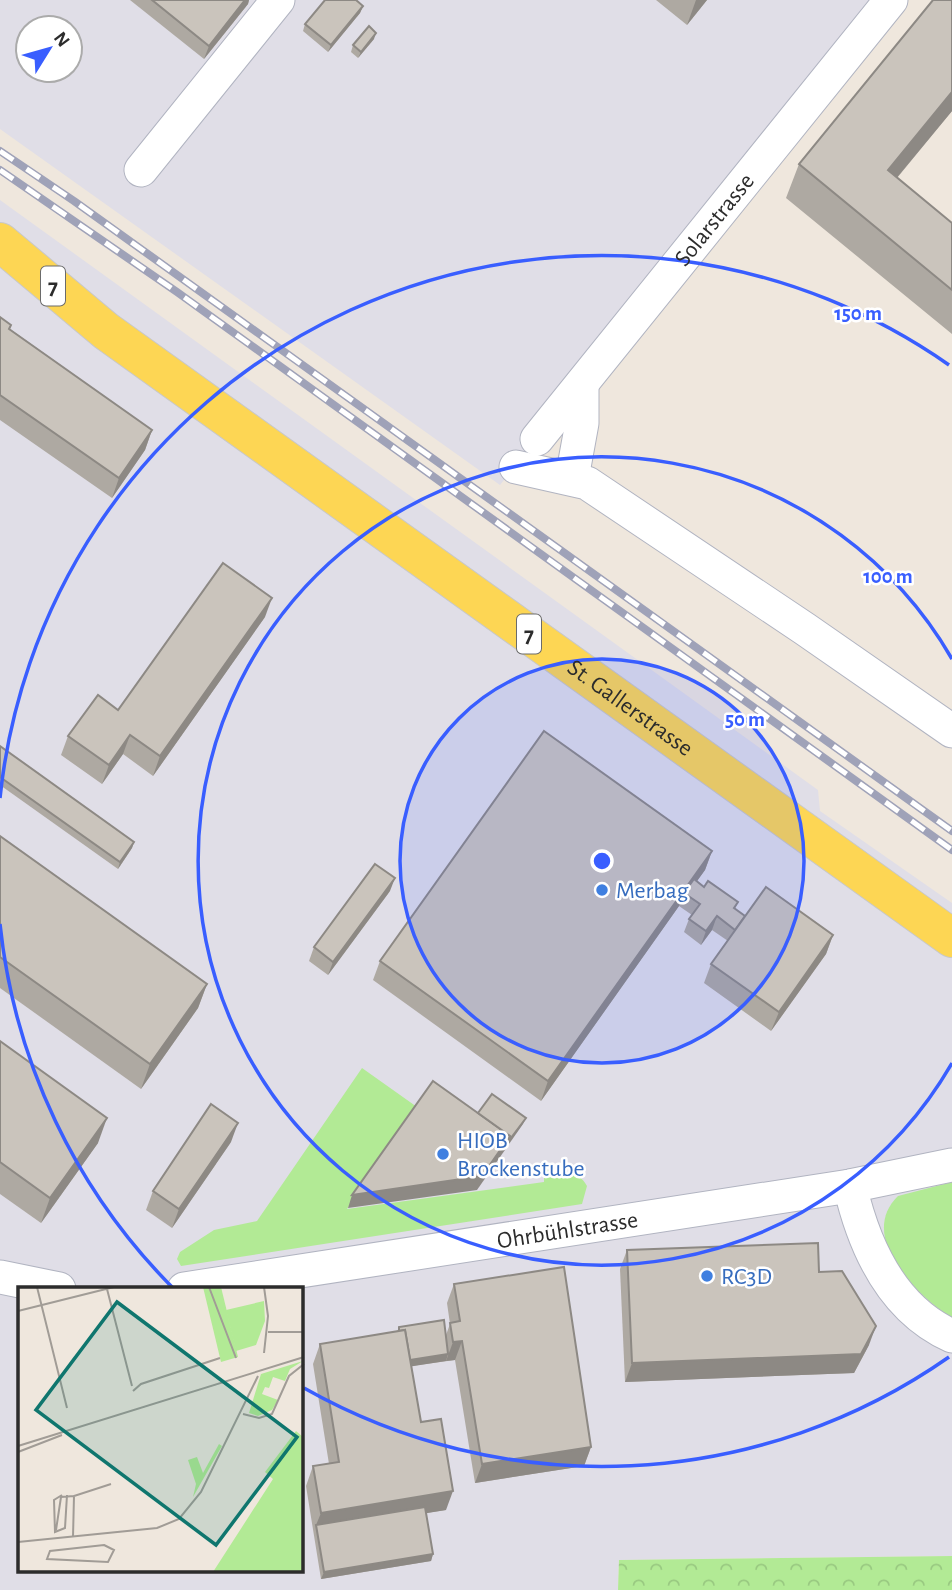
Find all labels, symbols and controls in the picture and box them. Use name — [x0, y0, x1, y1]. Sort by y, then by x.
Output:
north arrow — [14, 14, 84, 84]
text: N — [50, 29, 73, 51]
street label: Solarstrasse — [671, 169, 759, 271]
road number: 7 — [41, 266, 65, 306]
text: 150 m — [834, 303, 882, 324]
text: 100 m — [863, 566, 913, 587]
road number: 7 — [517, 614, 541, 654]
street label: St. Gallerstrasse — [563, 655, 697, 761]
text: 50 m — [725, 709, 765, 730]
centre of rings — [590, 849, 614, 873]
place label: Merbag — [616, 879, 689, 903]
marker: Merbag — [594, 882, 610, 898]
place label: HIOB Brockenstube — [457, 1129, 585, 1181]
marker: HIOB Brockenstube — [435, 1146, 451, 1162]
street label: Ohrbühlstrasse — [495, 1208, 640, 1253]
place label: RC3D — [721, 1265, 772, 1289]
marker: RC3D — [699, 1268, 715, 1284]
inset map — [18, 1287, 303, 1572]

